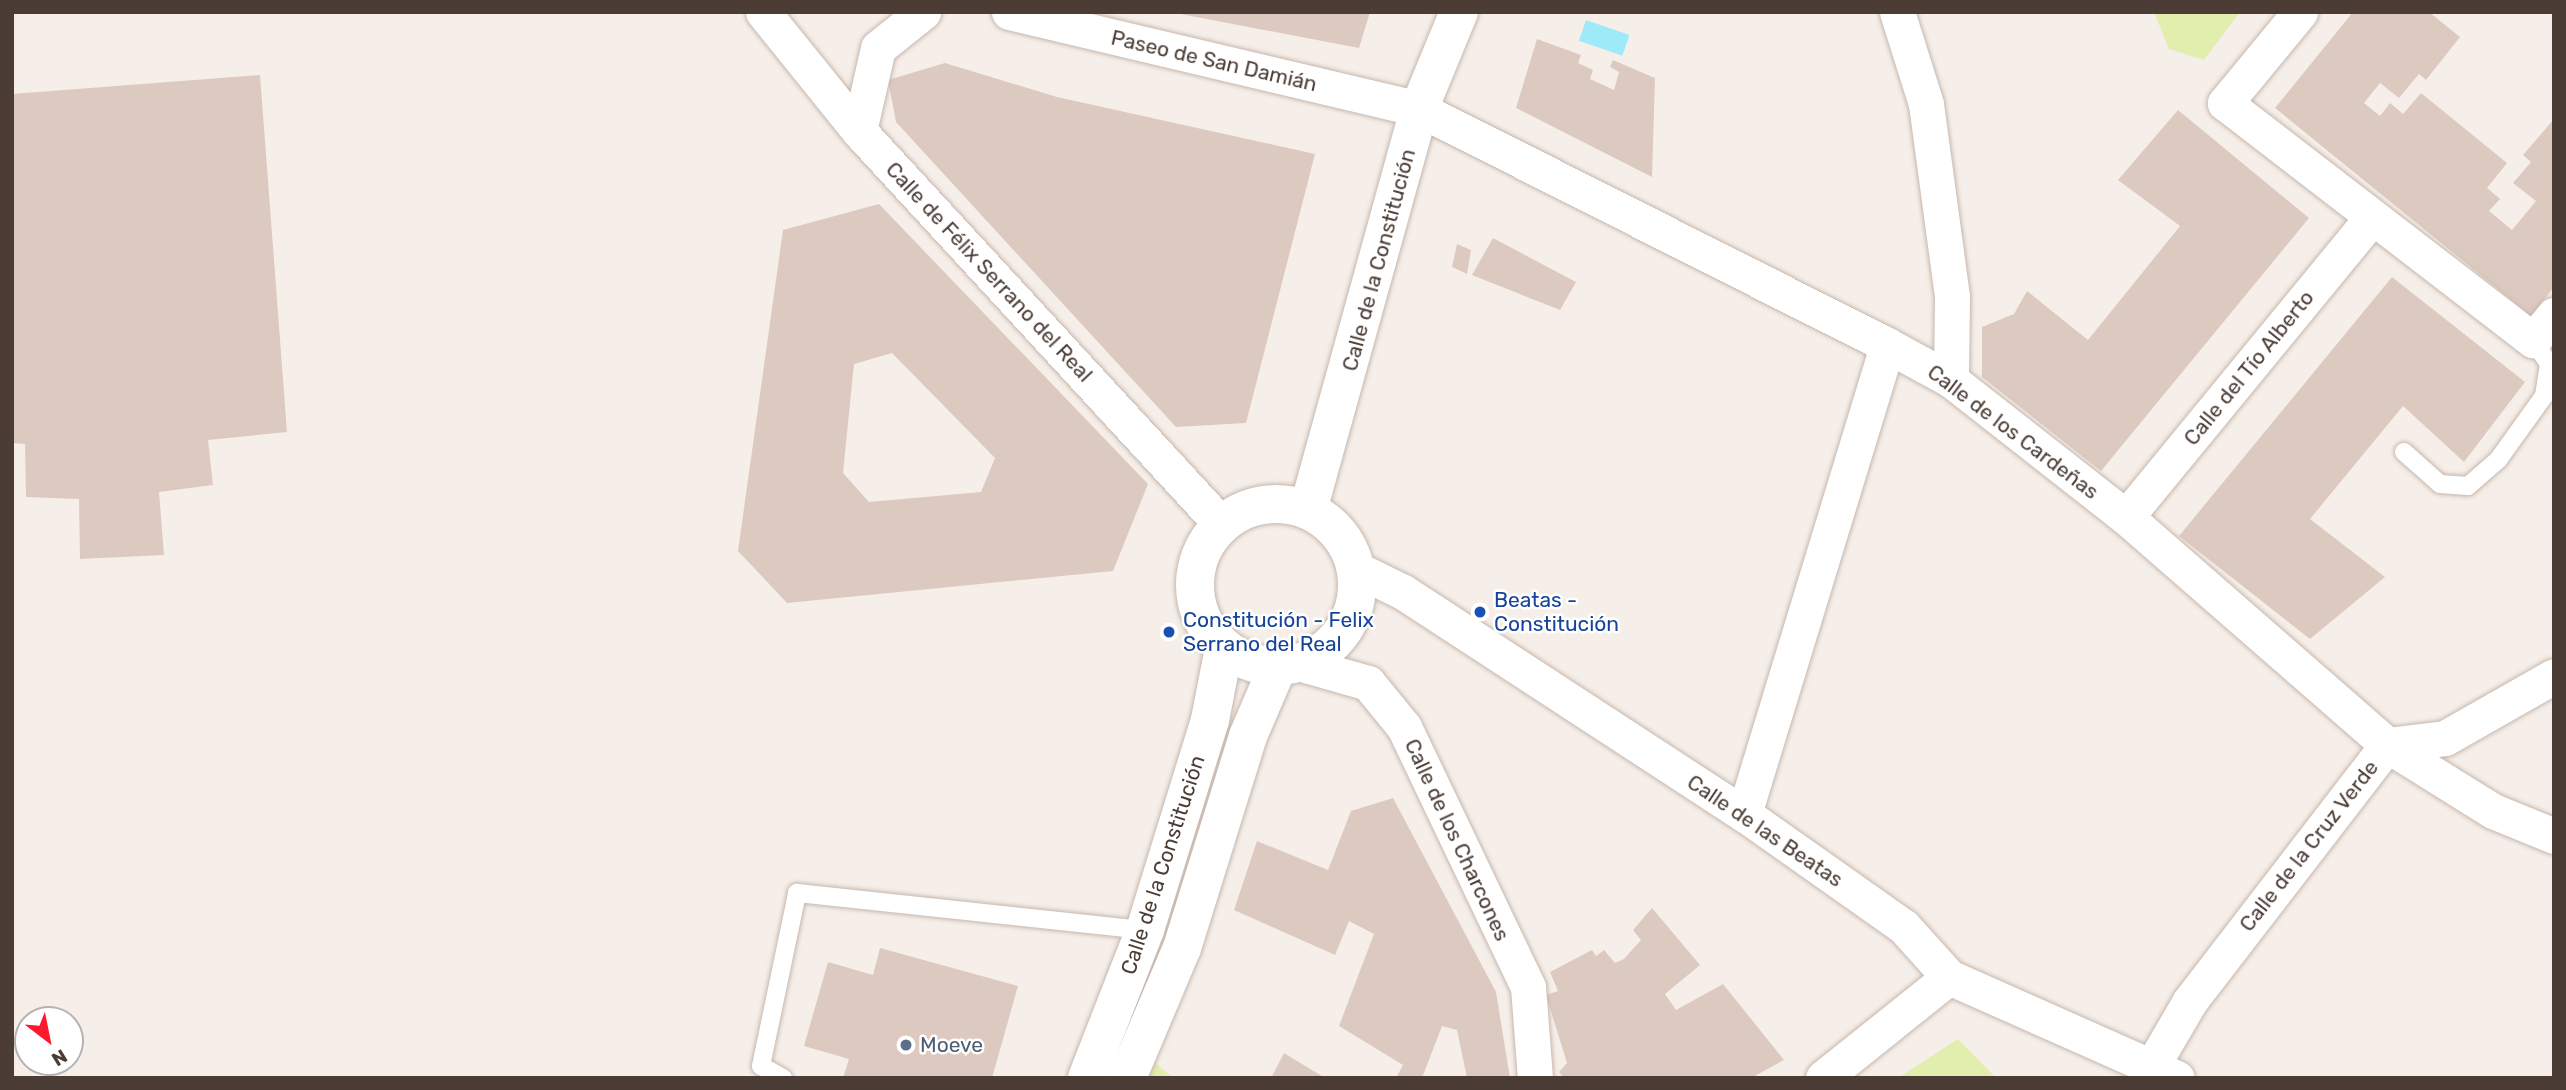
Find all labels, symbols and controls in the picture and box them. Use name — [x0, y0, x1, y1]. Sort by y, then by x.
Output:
street label: Paseo de San Damián — [1109, 25, 1319, 97]
street label: Calle de la Constitución — [1337, 146, 1421, 374]
street label: Calle de Félix Serrano del Real — [880, 157, 1098, 387]
street label: Calle del Tío Alberto — [2178, 285, 2320, 451]
street label: Calle de los Cardeñas — [1922, 359, 2104, 505]
place label: Beatas - Constitución — [1494, 587, 1619, 637]
marker: Beatas - Constitución — [1472, 604, 1488, 620]
place label: Constitución - Felix Serrano del Real — [1183, 607, 1374, 657]
marker: Constitución - Felix Serrano del Real — [1161, 624, 1177, 640]
street label: Calle de los Charcones — [1399, 735, 1515, 945]
street label: Calle de la Constitución — [1116, 752, 1210, 978]
street label: Calle de la Cruz Verde — [2234, 755, 2384, 937]
street label: Calle de las Beatas — [1682, 770, 1848, 892]
north arrow — [14, 1006, 84, 1076]
place label: Moeve — [920, 1032, 983, 1058]
marker: Moeve — [898, 1037, 914, 1053]
text: N — [47, 1044, 71, 1071]

